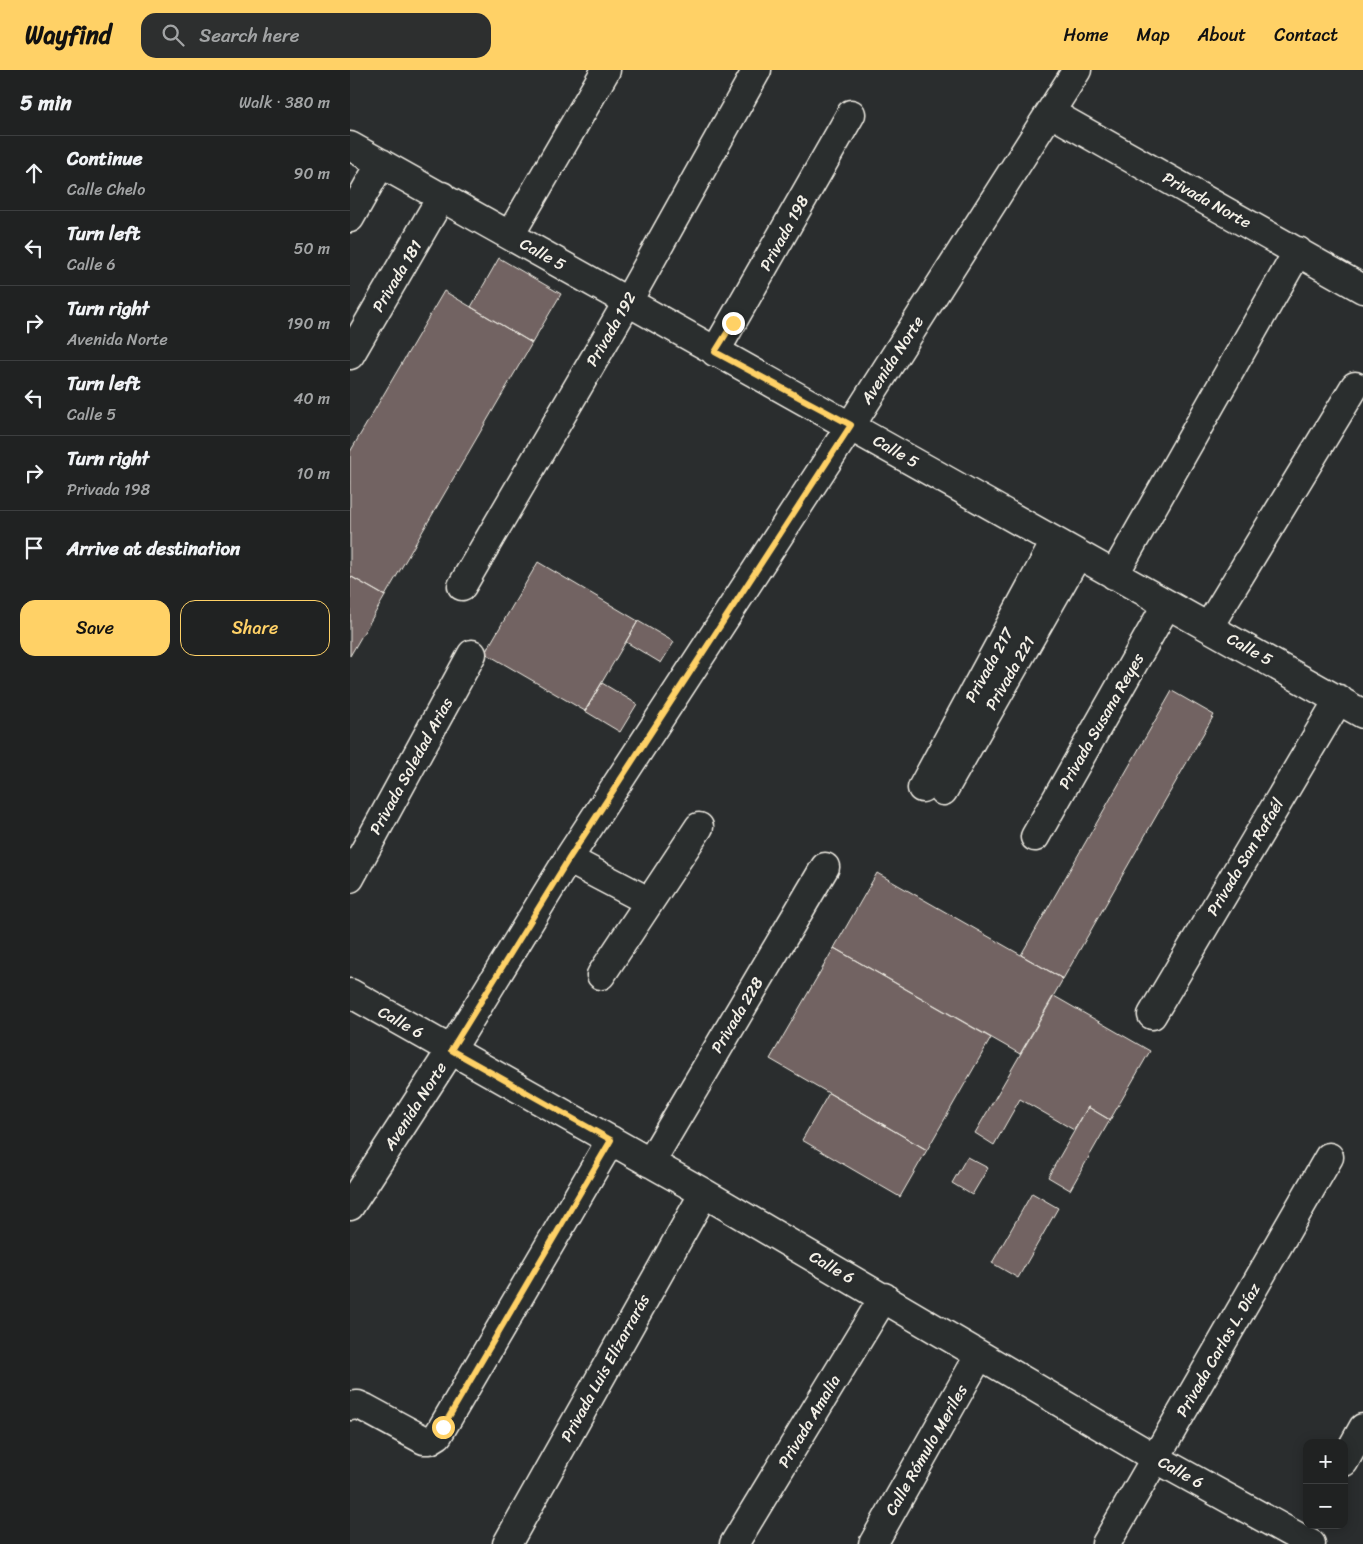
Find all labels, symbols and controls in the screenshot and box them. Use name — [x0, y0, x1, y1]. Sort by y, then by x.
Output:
search box — [141, 13, 491, 58]
text: Wayfind — [25, 14, 111, 56]
text: Search here — [199, 19, 299, 52]
text: Home — [1064, 19, 1109, 51]
text: Map — [1137, 19, 1170, 51]
text: About — [1198, 19, 1246, 51]
text: Contact — [1274, 19, 1338, 51]
icon: search — [159, 21, 187, 49]
text: 5 min — [20, 84, 72, 122]
text: Walk · 380 m — [239, 88, 330, 117]
text: Continue — [67, 142, 143, 175]
icon: ahead — [20, 159, 48, 187]
text: 90 m — [294, 159, 330, 188]
street label: Privada Norte — [1157, 164, 1257, 236]
text: Calle Chelo — [67, 175, 145, 204]
street label: Privada 198 — [751, 189, 817, 276]
text: Turn left — [67, 217, 140, 250]
street label: Calle 5 — [514, 229, 572, 279]
icon: left — [20, 234, 48, 262]
text: 50 m — [294, 234, 330, 263]
street label: Privada 181 — [364, 234, 430, 318]
text: Calle 6 — [67, 250, 116, 279]
street label: Privada 192 — [578, 286, 644, 372]
text: Turn right — [67, 292, 149, 325]
icon: right — [20, 309, 48, 337]
text: 190 m — [287, 309, 330, 338]
street label: Avenida Norte — [852, 310, 932, 411]
route end — [722, 312, 745, 335]
text: Avenida Norte — [67, 325, 168, 354]
text: Turn left — [67, 367, 140, 400]
icon: left — [20, 384, 48, 412]
text: 40 m — [293, 384, 330, 413]
text: Calle 5 — [67, 400, 116, 429]
street label: Calle 5 — [867, 426, 925, 476]
text: Turn right — [67, 442, 149, 475]
icon: right — [20, 459, 48, 487]
text: 10 m — [297, 459, 330, 488]
text: Privada 198 — [67, 475, 150, 504]
text: Arrive at destination — [67, 532, 240, 565]
icon: arrive — [20, 534, 48, 562]
button: Save — [20, 600, 170, 656]
button: Share — [180, 600, 330, 656]
street label: Privada 217 — [956, 621, 1022, 708]
street label: Calle 5 — [1221, 624, 1279, 674]
street label: Privada 221 — [977, 630, 1043, 716]
street label: Privada Susana Reyes — [1050, 647, 1152, 795]
street label: Privada Soledad Arias — [361, 691, 461, 840]
street label: Privada San Rafaél — [1198, 792, 1292, 922]
street label: Privada 228 — [703, 971, 771, 1059]
street label: Calle 6 — [373, 998, 429, 1046]
street label: Avenida Norte — [375, 1056, 455, 1157]
street label: Calle 6 — [804, 1242, 860, 1292]
street label: Privada Carlos L. Díaz — [1168, 1277, 1268, 1423]
street label: Privada Luis Elizarrarás — [552, 1288, 658, 1447]
street label: Privada Amalia — [770, 1369, 848, 1473]
street label: Calle Rómulo Meriles — [877, 1378, 976, 1521]
route start — [432, 1416, 455, 1439]
map controls — [1303, 1439, 1348, 1529]
button: + — [1303, 1439, 1348, 1484]
street label: Calle 6 — [1153, 1448, 1209, 1496]
button: − — [1303, 1484, 1348, 1529]

